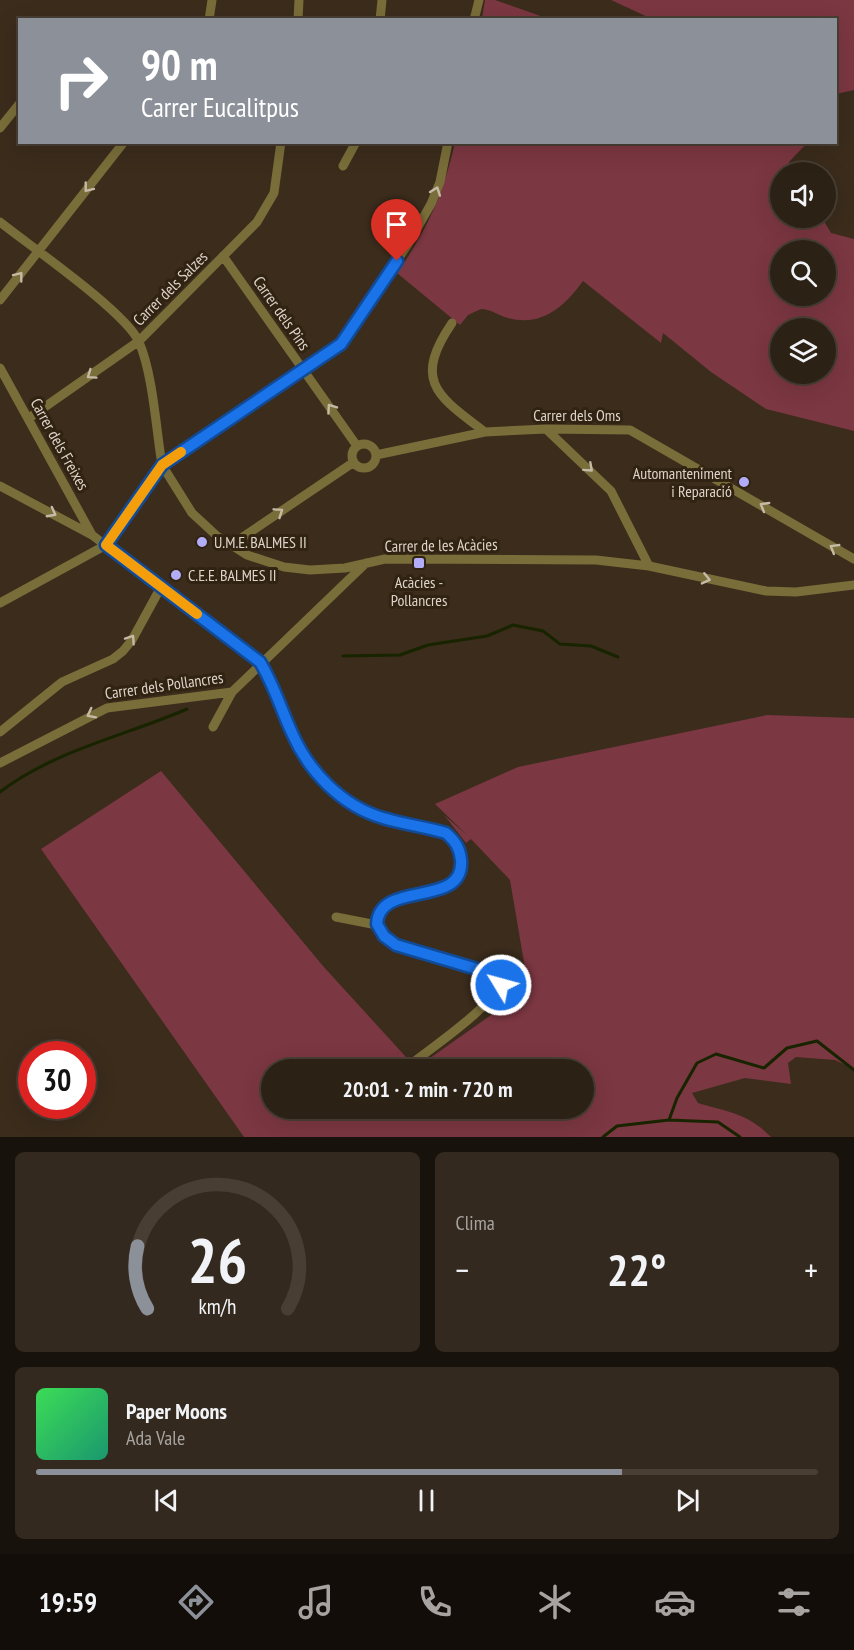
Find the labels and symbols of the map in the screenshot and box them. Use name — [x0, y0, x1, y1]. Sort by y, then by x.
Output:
one-way arrow — [84, 182, 95, 193]
one-way arrow — [429, 186, 442, 197]
pin — [371, 199, 422, 261]
street label: Carrer dels Salzes — [129, 247, 211, 329]
one-way arrow — [11, 272, 22, 283]
street label: Carrer dels Pins — [249, 272, 315, 354]
one-way arrow — [87, 368, 98, 379]
street label: Carrer dels Freixes — [26, 394, 94, 494]
one-way arrow — [327, 404, 338, 415]
street label: Carrer dels Oms — [533, 405, 621, 425]
one-way arrow — [583, 461, 593, 472]
place label: Automanteniment i Reparació — [633, 463, 733, 501]
marker: Automanteniment i Reparació — [737, 475, 751, 489]
one-way arrow — [760, 502, 770, 514]
one-way arrow — [45, 506, 56, 517]
one-way arrow — [273, 509, 284, 520]
place label: U.M.E. BALMES II — [214, 532, 307, 552]
street label: Carrer de les Acàcies — [384, 534, 498, 556]
marker: U.M.E. BALMES II — [195, 535, 209, 549]
one-way arrow — [830, 543, 840, 555]
marker: Acàcies - Pollancres — [412, 556, 426, 570]
place label: C.E.E. BALMES II — [188, 565, 276, 585]
marker: C.E.E. BALMES II — [169, 568, 183, 582]
place label: Acàcies - Pollancres — [391, 572, 447, 610]
one-way arrow — [701, 572, 711, 585]
one-way arrow — [124, 634, 135, 645]
street label: Carrer dels Pollancres — [103, 667, 225, 703]
one-way arrow — [86, 707, 97, 719]
position arrow — [469, 953, 533, 1017]
speed limit sign: 30 — [18, 1041, 96, 1119]

